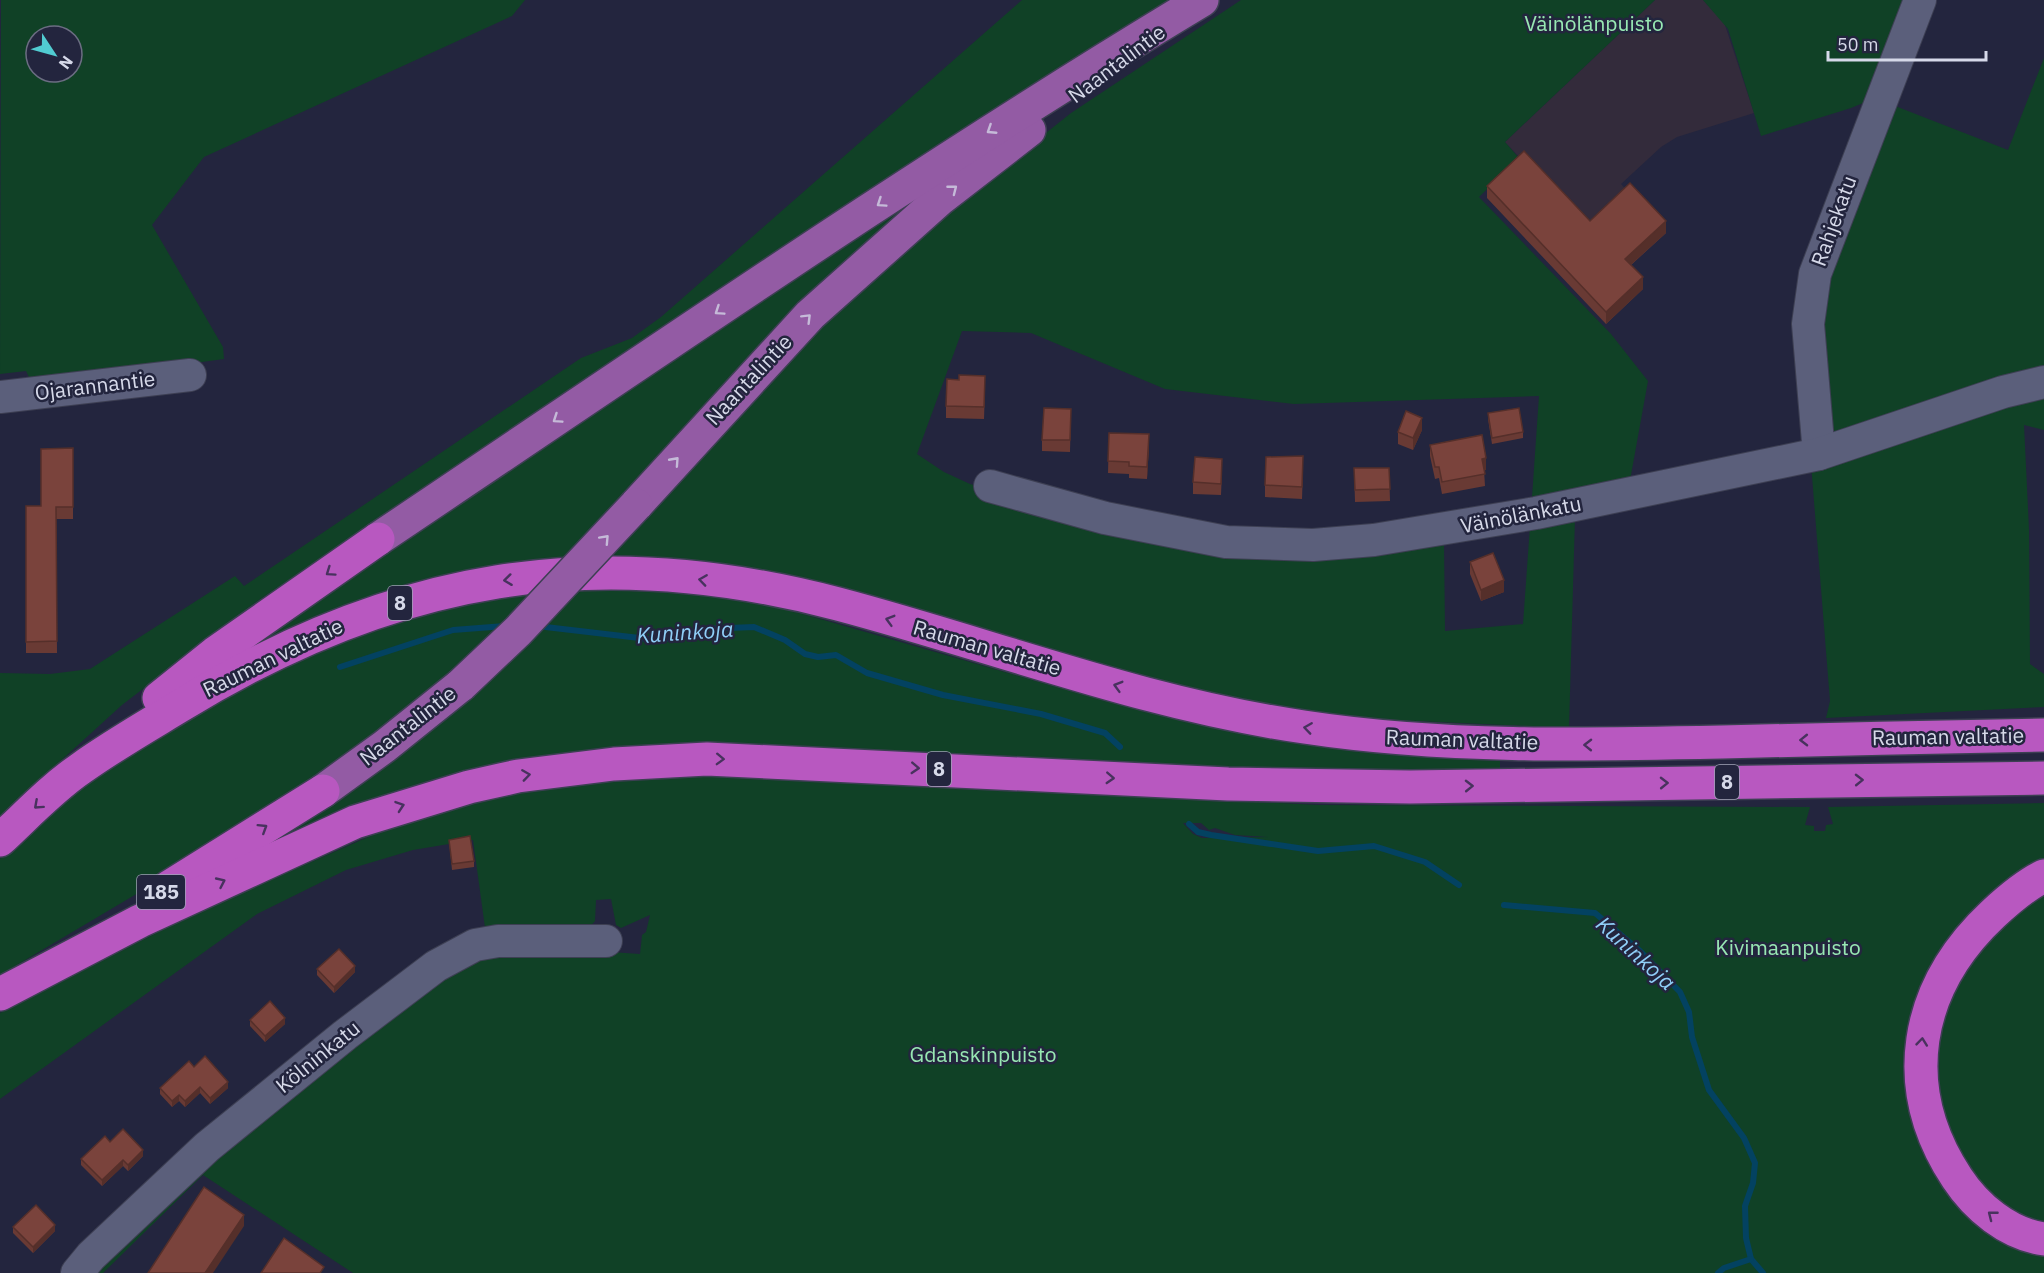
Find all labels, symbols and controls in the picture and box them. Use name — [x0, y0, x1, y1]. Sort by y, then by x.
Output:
park label: Väinölänpuisto — [1524, 9, 1664, 37]
street label: Naantalintie — [1062, 17, 1171, 109]
north arrow — [24, 24, 84, 84]
scale bar — [1828, 24, 1986, 62]
text: 50 m — [1837, 33, 1879, 56]
text: N — [55, 52, 78, 73]
one-way arrow — [987, 123, 998, 134]
street label: Rahjekatu — [1804, 171, 1862, 270]
one-way arrow — [946, 185, 957, 196]
one-way arrow — [877, 195, 887, 207]
one-way arrow — [715, 304, 726, 315]
one-way arrow — [800, 315, 811, 326]
street label: Naantalintie — [699, 328, 798, 431]
street label: Ojarannantie — [33, 364, 157, 406]
one-way arrow — [553, 412, 564, 423]
one-way arrow — [668, 458, 679, 468]
street label: Väinölänkatu — [1458, 489, 1584, 539]
one-way arrow — [598, 535, 609, 545]
one-way arrow — [325, 565, 336, 576]
one-way arrow — [504, 573, 513, 585]
one-way arrow — [698, 574, 707, 586]
road number: 8 — [388, 586, 412, 620]
street label: Rauman valtatie — [198, 611, 347, 703]
street label: Rauman valtatie — [910, 613, 1064, 682]
water label: Kuninkoja — [635, 614, 735, 649]
one-way arrow — [885, 615, 896, 627]
street label: Naantalintie — [354, 679, 461, 772]
one-way arrow — [1113, 681, 1123, 694]
street label: Rauman valtatie — [1871, 721, 2024, 751]
one-way arrow — [1303, 722, 1313, 734]
street label: Rauman valtatie — [1385, 722, 1539, 756]
one-way arrow — [1799, 734, 1808, 746]
one-way arrow — [1583, 738, 1592, 751]
road number: 8 — [927, 752, 951, 786]
one-way arrow — [715, 753, 724, 765]
one-way arrow — [910, 761, 919, 774]
road number: 8 — [1715, 765, 1739, 799]
one-way arrow — [521, 770, 530, 782]
one-way arrow — [1105, 771, 1114, 784]
one-way arrow — [1854, 774, 1863, 786]
one-way arrow — [1659, 777, 1668, 789]
one-way arrow — [1464, 780, 1473, 793]
one-way arrow — [34, 798, 45, 809]
one-way arrow — [394, 801, 405, 814]
one-way arrow — [256, 824, 267, 835]
road number: 185 — [137, 875, 185, 909]
one-way arrow — [214, 877, 225, 889]
water label: Kuninkoja — [1590, 909, 1682, 996]
park label: Kivimaanpuisto — [1715, 933, 1861, 961]
street label: Kölninkatu — [269, 1014, 365, 1099]
one-way arrow — [1915, 1038, 1928, 1047]
park label: Gdanskinpuisto — [910, 1040, 1056, 1068]
one-way arrow — [1988, 1211, 1999, 1222]

